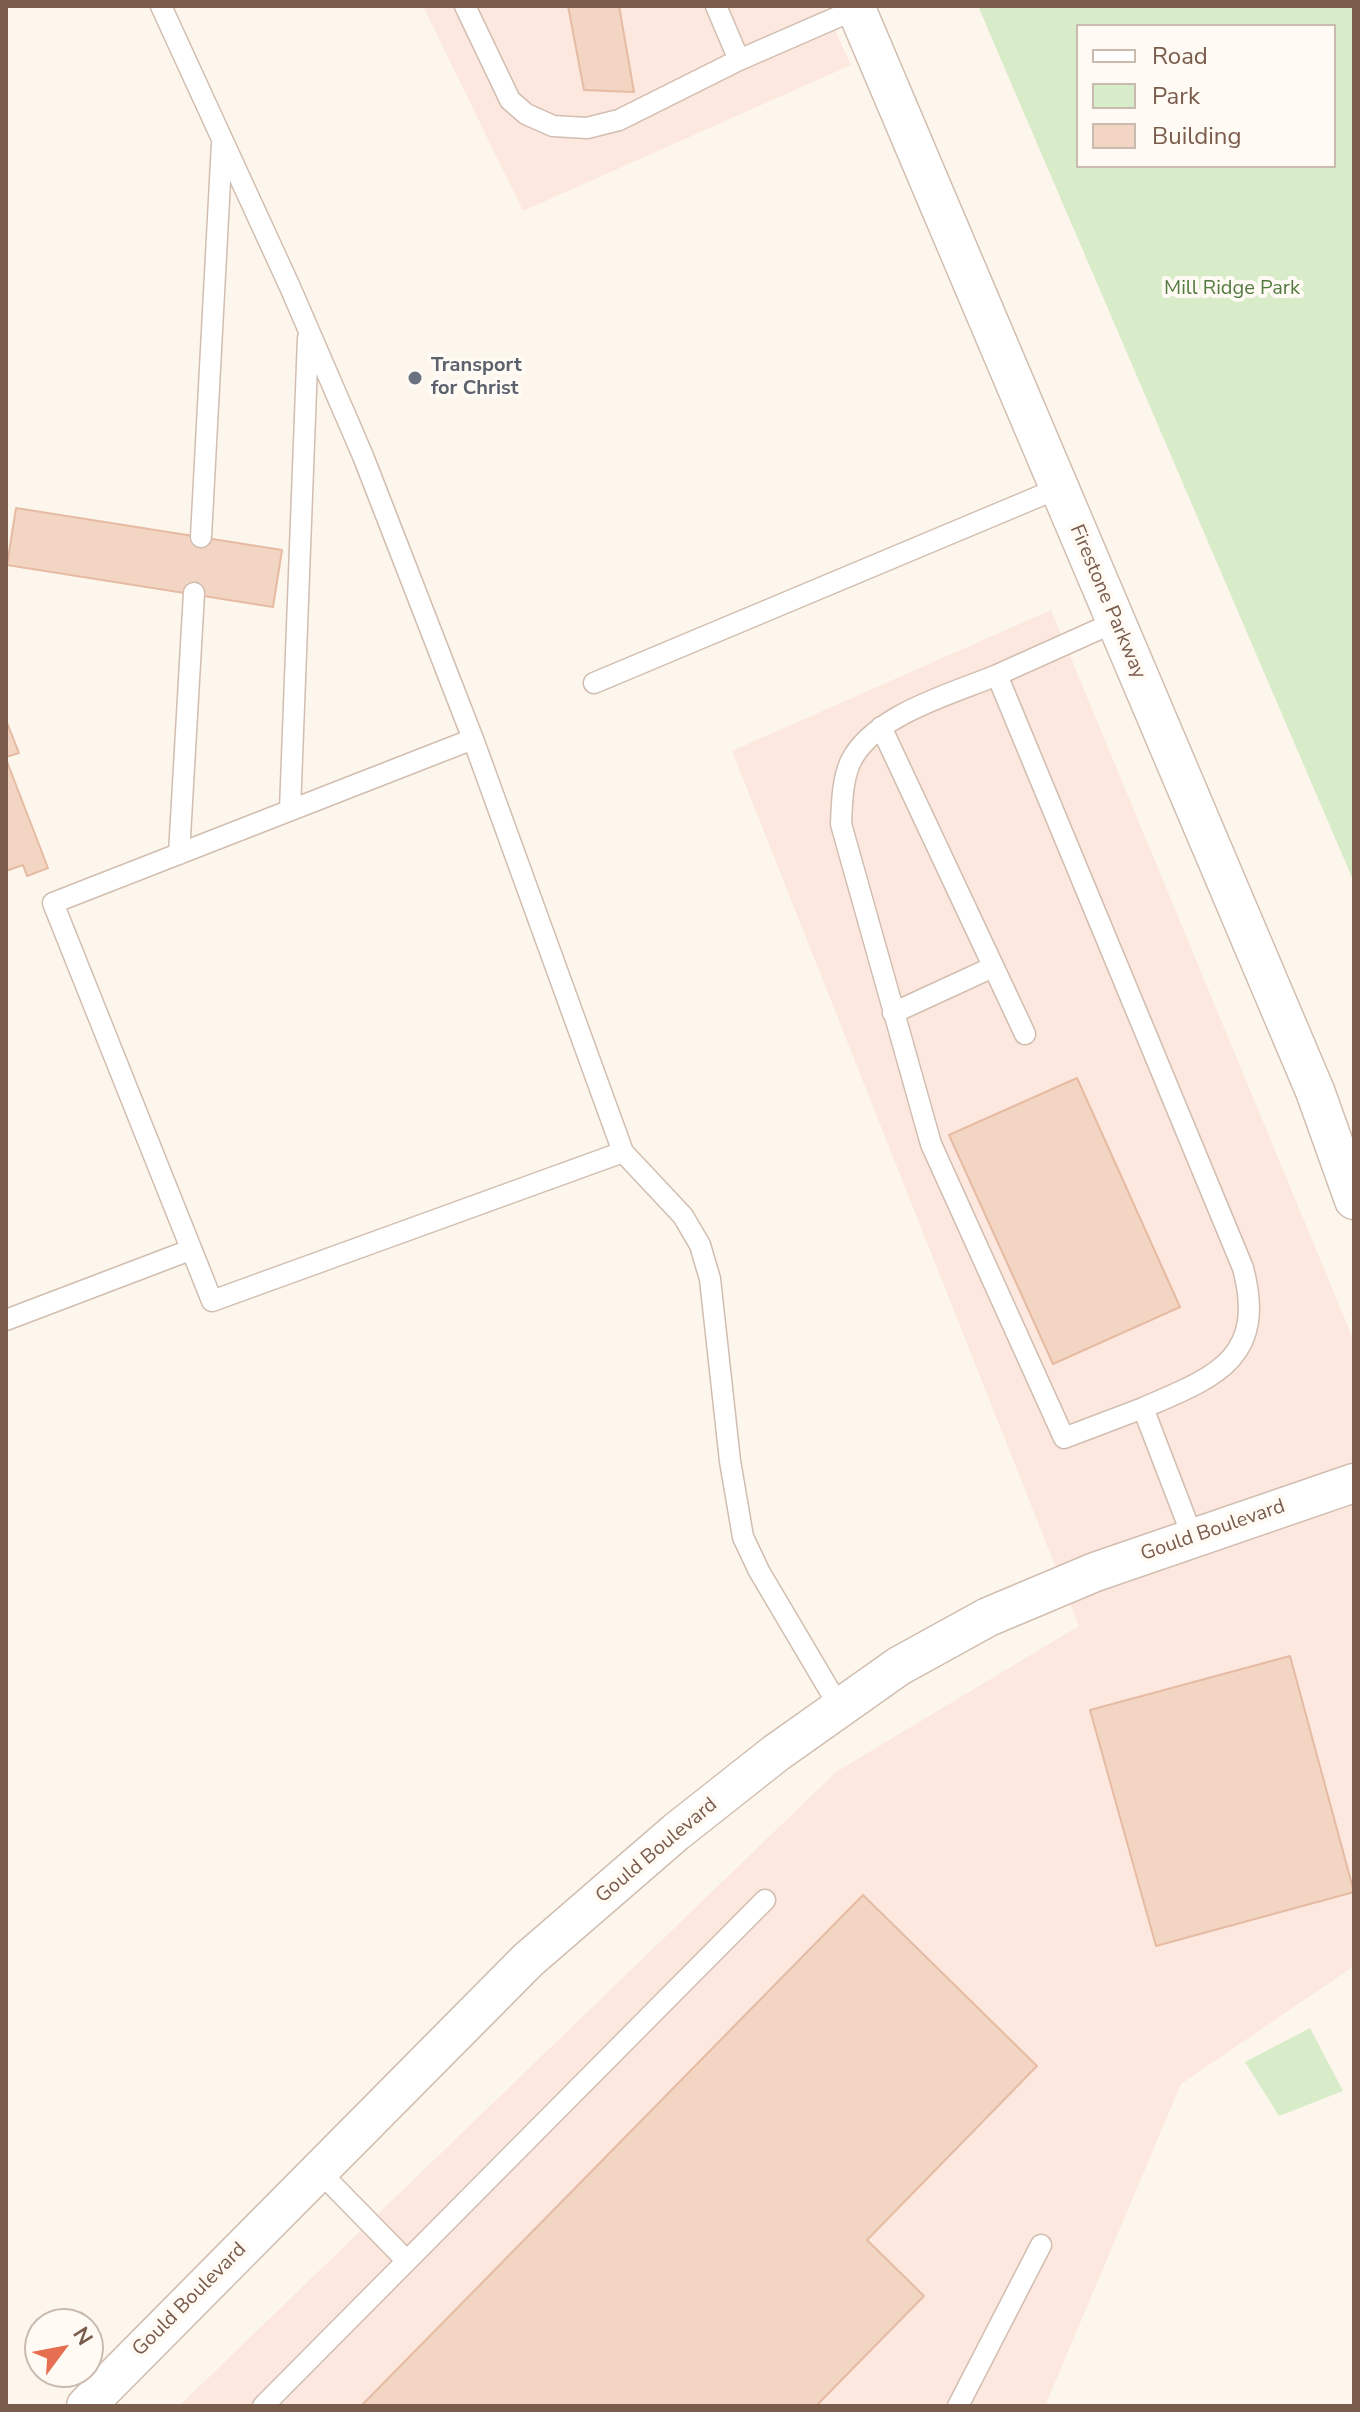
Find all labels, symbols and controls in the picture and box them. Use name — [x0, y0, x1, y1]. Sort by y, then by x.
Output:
legend — [1076, 24, 1336, 168]
text: Road — [1152, 40, 1208, 72]
text: Park — [1152, 80, 1200, 112]
text: Building — [1152, 120, 1242, 152]
park label: Mill Ridge Park — [1164, 277, 1300, 301]
place label: Transport for Christ — [431, 354, 522, 401]
marker: Transport for Christ — [406, 369, 424, 387]
street label: Firestone Parkway — [1064, 521, 1150, 683]
street label: Gould Boulevard — [1138, 1495, 1288, 1567]
street label: Gould Boulevard — [591, 1793, 723, 1909]
street label: Gould Boulevard — [128, 2238, 252, 2362]
north arrow — [24, 2308, 104, 2388]
text: N — [66, 2321, 100, 2351]

